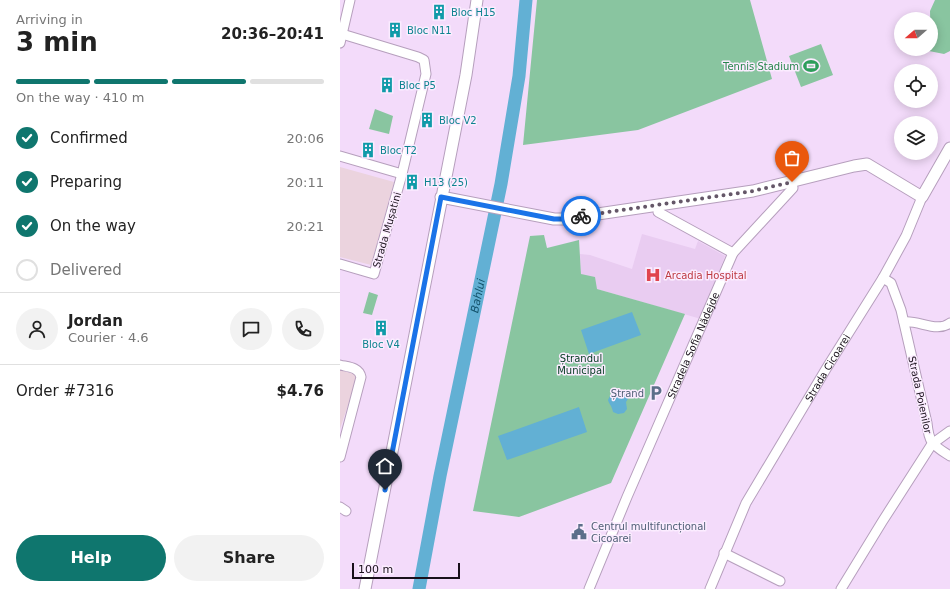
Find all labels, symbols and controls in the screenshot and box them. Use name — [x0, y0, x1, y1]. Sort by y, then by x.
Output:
building icon: Bloc H15 — [430, 3, 448, 21]
place label: Bloc H15 — [451, 7, 496, 18]
text: Arriving in — [16, 12, 83, 27]
north arrow — [894, 12, 938, 56]
map controls — [894, 12, 938, 160]
building icon: Bloc N11 — [386, 21, 404, 39]
text: 20:36–20:41 — [221, 25, 324, 43]
place label: Bloc N11 — [407, 25, 452, 36]
text: 3 min — [16, 27, 98, 57]
sports icon: Tennis Stadium — [802, 57, 820, 75]
place label: Tennis Stadium — [722, 61, 799, 72]
button: locate — [894, 64, 938, 108]
building icon: Bloc P5 — [378, 76, 396, 94]
place label: Bloc P5 — [399, 80, 436, 91]
text: On the way · 410 m — [16, 90, 144, 105]
building icon: Bloc V2 — [418, 111, 436, 129]
place label: Bloc V2 — [439, 115, 477, 126]
button: layers — [894, 116, 938, 160]
icon: check — [16, 127, 38, 149]
text: Confirmed — [50, 129, 128, 147]
text: 20:06 — [287, 131, 324, 146]
building icon: Bloc T2 — [359, 141, 377, 159]
pin — [775, 141, 809, 182]
place label: Bloc T2 — [380, 145, 417, 156]
icon: bag — [781, 147, 803, 169]
icon: check — [16, 171, 38, 193]
text: Preparing — [50, 173, 122, 191]
building icon: H13 (25) — [403, 173, 421, 191]
text: 20:11 — [287, 175, 324, 190]
place label: H13 (25) — [424, 177, 468, 188]
street label: Strada Mușatini — [371, 191, 404, 269]
courier — [561, 196, 601, 236]
icon: bike — [570, 205, 592, 227]
icon: check — [16, 215, 38, 237]
text: On the way — [50, 217, 136, 235]
text: 20:21 — [287, 219, 324, 234]
text: Delivered — [50, 261, 122, 279]
hospital icon: Arcadia Hospital — [644, 266, 662, 284]
place label: Arcadia Hospital — [665, 270, 747, 281]
water label: Bahlui — [468, 278, 488, 314]
street label: Stradela Sofia Nădejde — [665, 290, 721, 400]
button: person — [16, 308, 58, 350]
button: chat — [230, 308, 272, 350]
button: phone — [282, 308, 324, 350]
text: Jordan — [68, 312, 123, 330]
building icon: Bloc V4 — [372, 319, 390, 337]
text: Courier · 4.6 — [68, 330, 149, 345]
street label: Strada Cicoarei — [803, 332, 852, 403]
place label: Bloc V4 — [362, 339, 400, 350]
park label: Ștrandul Municipal — [557, 353, 605, 376]
street label: Strada Poienilor — [906, 355, 934, 436]
text: Order #7316 — [16, 382, 114, 400]
text: $4.76 — [277, 382, 324, 400]
parking icon: Ștrand — [647, 384, 665, 402]
place label: Ștrand — [611, 388, 644, 400]
pin — [368, 449, 402, 490]
icon: home — [374, 455, 396, 477]
place label: Centrul multifuncțional Cicoarei — [591, 521, 706, 544]
public building icon: Centrul multifuncțional Cicoarei — [570, 523, 588, 541]
button: Help — [16, 535, 166, 581]
button: Share — [174, 535, 324, 581]
scale bar — [352, 561, 460, 580]
text: 100 m — [358, 563, 393, 576]

